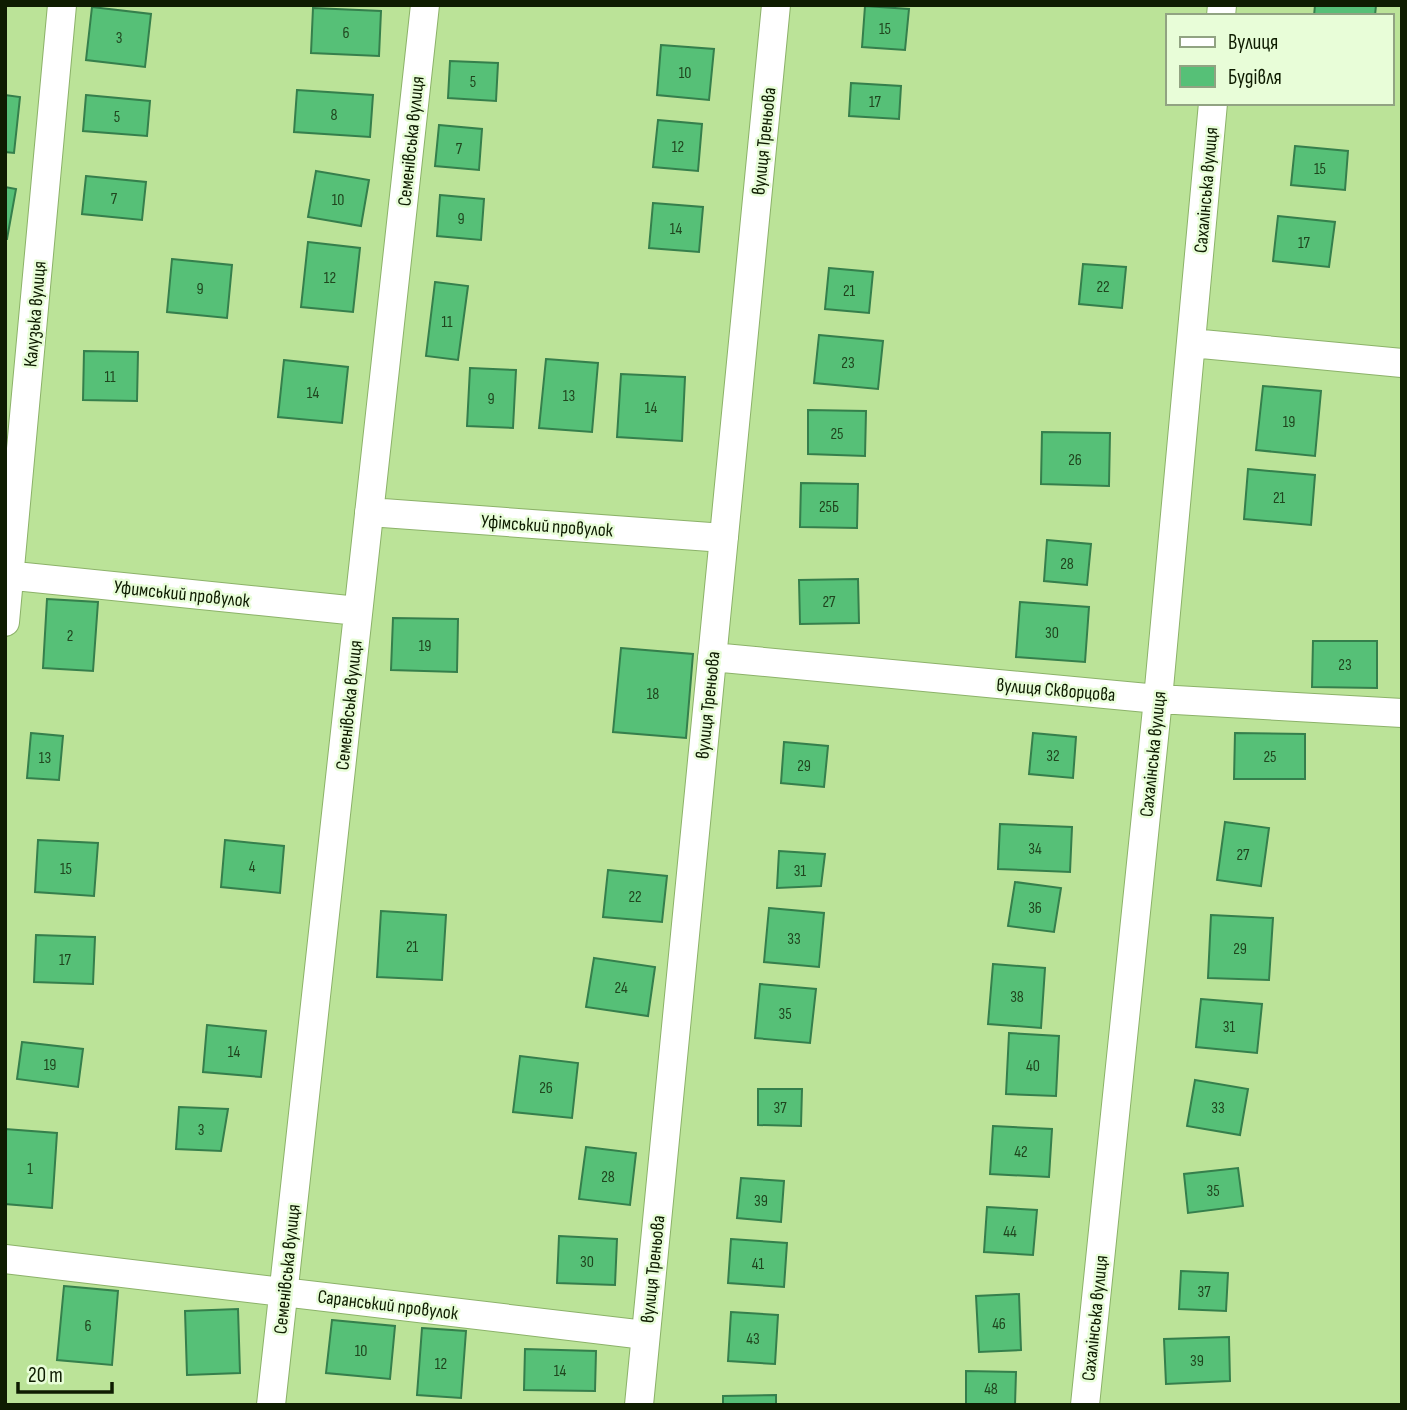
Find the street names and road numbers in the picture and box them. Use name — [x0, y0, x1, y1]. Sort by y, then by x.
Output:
street label: Семенівська вулиця — [393, 75, 430, 207]
street label: вулиця Треньова — [747, 86, 782, 196]
street label: Сахалінська вулиця — [1190, 126, 1223, 254]
street label: Калузька вулиця — [19, 260, 52, 368]
street label: Уфімський провулок — [480, 510, 614, 543]
street label: Уфимський провулок — [113, 576, 252, 613]
street label: Семенівська вулиця — [331, 639, 368, 771]
street label: вулиця Треньова — [691, 650, 726, 760]
street label: вулиця Скворцова — [995, 674, 1116, 707]
street label: Сахалінська вулиця — [1135, 690, 1172, 818]
street label: Семенівська вулиця — [269, 1203, 306, 1335]
street label: вулиця Треньова — [636, 1214, 671, 1324]
street label: Сахалінська вулиця — [1077, 1254, 1114, 1382]
street label: Саранський провулок — [316, 1285, 460, 1326]

